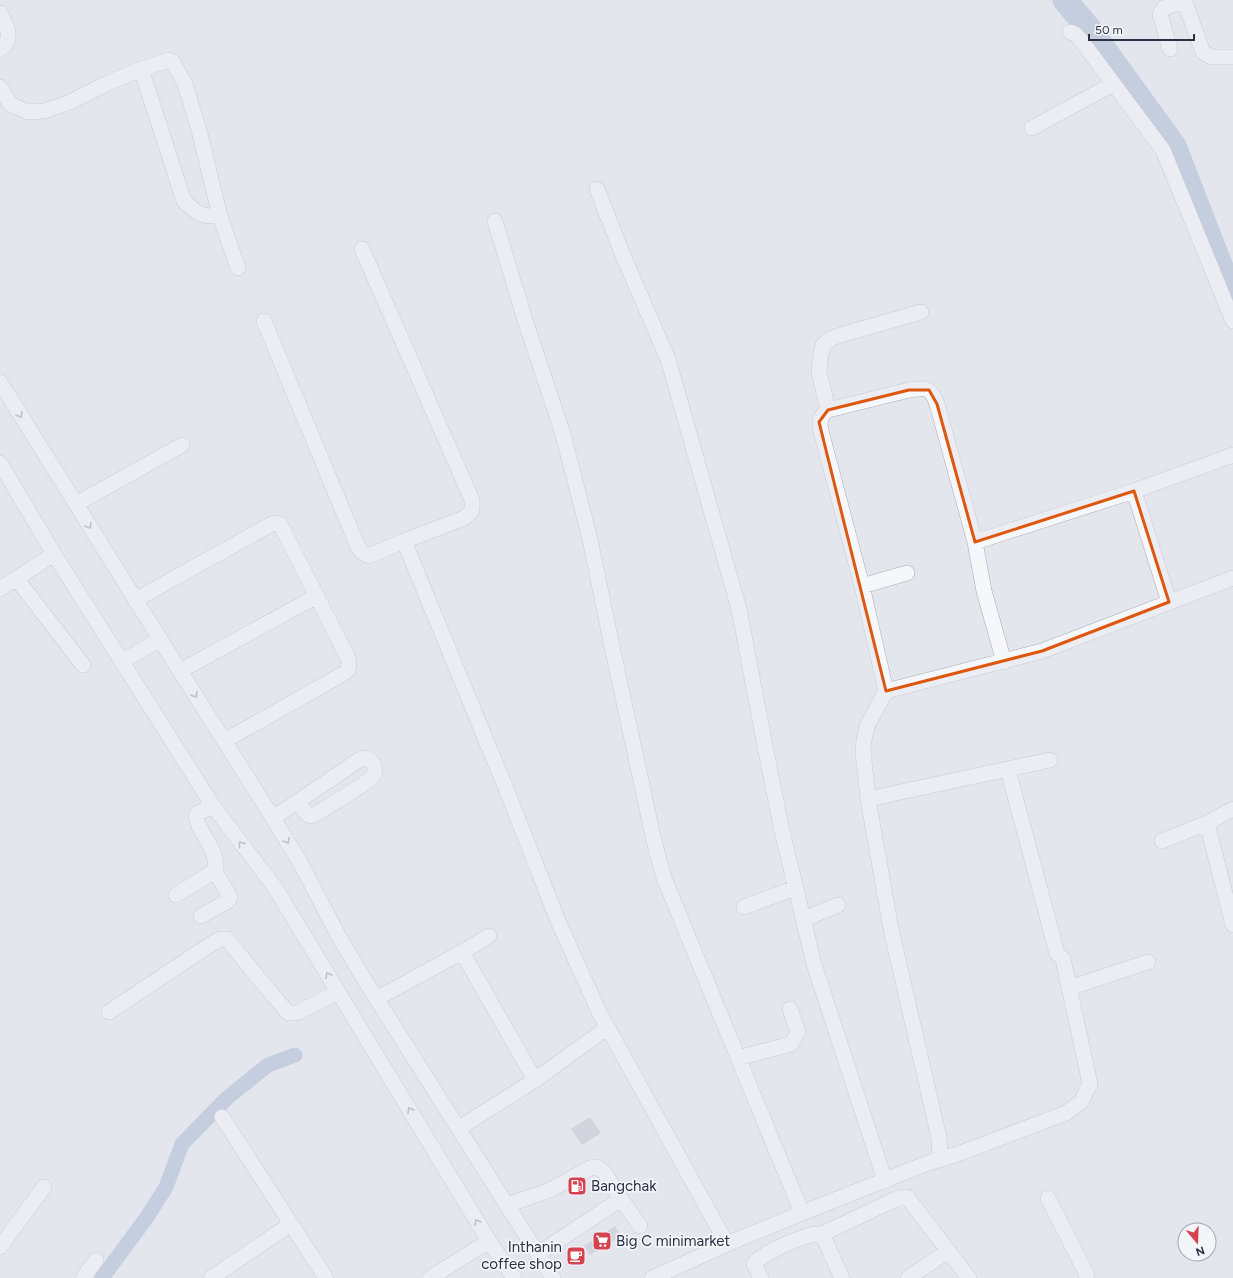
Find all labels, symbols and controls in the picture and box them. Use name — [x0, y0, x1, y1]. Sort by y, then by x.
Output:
scale bar — [1089, 16, 1194, 42]
text: 50 m — [1095, 23, 1123, 37]
one-way arrow — [16, 411, 23, 418]
one-way arrow — [85, 522, 92, 529]
one-way arrow — [190, 691, 197, 698]
one-way arrow — [282, 837, 289, 844]
one-way arrow — [239, 841, 246, 848]
one-way arrow — [325, 972, 333, 979]
one-way arrow — [408, 1107, 415, 1114]
fuel station icon: Bangchak — [566, 1175, 588, 1197]
place label: Bangchak — [591, 1177, 657, 1195]
one-way arrow — [475, 1219, 482, 1226]
north arrow — [1177, 1222, 1217, 1262]
supermarket icon: Big C minimarket — [591, 1230, 613, 1252]
place label: Big C minimarket — [616, 1232, 731, 1250]
place label: Inthanin coffee shop — [481, 1238, 562, 1273]
text: N — [1194, 1243, 1206, 1259]
cafe icon: Inthanin coffee shop — [565, 1245, 587, 1267]

